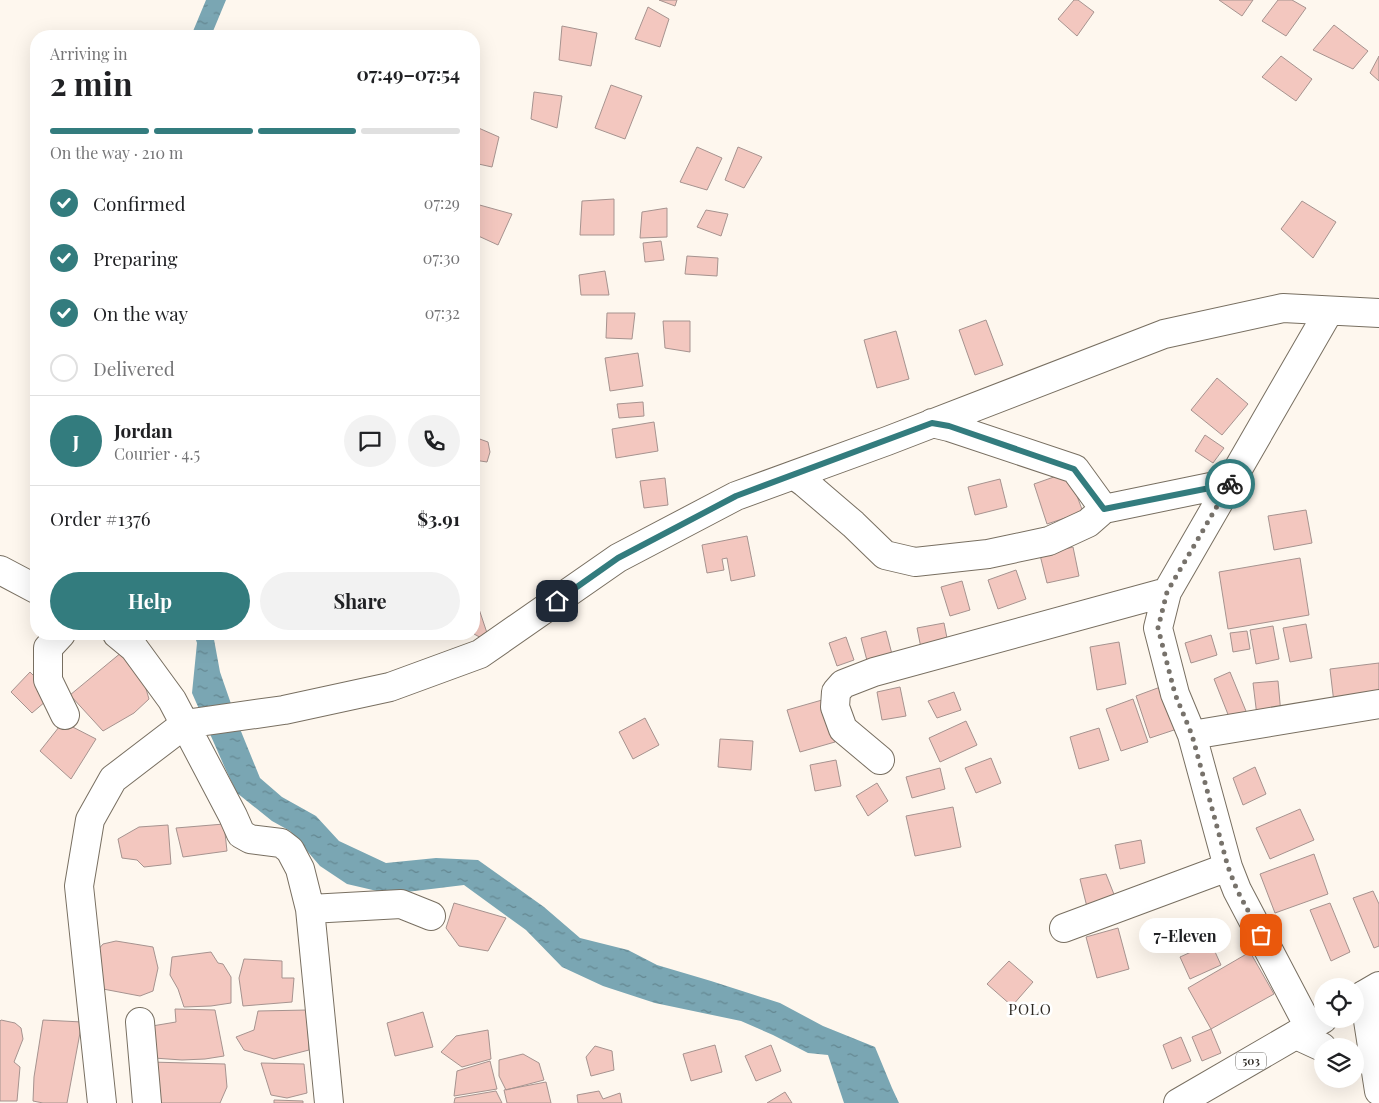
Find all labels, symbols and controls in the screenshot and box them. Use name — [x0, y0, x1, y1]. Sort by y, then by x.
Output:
text: Arriving in — [50, 43, 128, 64]
text: 07:49–07:54 — [356, 60, 460, 86]
text: 2 min — [50, 61, 133, 104]
text: On the way · 210 m — [50, 142, 183, 163]
icon: check — [50, 189, 78, 217]
text: Confirmed — [93, 190, 186, 216]
text: 07:29 — [424, 192, 460, 213]
icon: check — [50, 244, 78, 272]
text: Preparing — [93, 245, 178, 271]
text: 07:30 — [423, 247, 460, 268]
icon: check — [50, 299, 78, 327]
text: On the way — [93, 300, 188, 326]
text: 07:32 — [425, 302, 460, 323]
text: Delivered — [93, 355, 175, 381]
button: chat — [344, 415, 396, 467]
button: phone — [408, 415, 460, 467]
text: Jordan — [114, 417, 173, 443]
text: J — [73, 428, 79, 454]
text: Courier · 4.5 — [114, 443, 200, 464]
courier — [1205, 459, 1255, 509]
icon: bike — [1216, 470, 1244, 498]
text: Order #1376 — [50, 505, 151, 531]
text: $3.91 — [417, 505, 460, 531]
button: Help — [50, 572, 250, 630]
button: Share — [260, 572, 460, 630]
pin — [536, 580, 578, 622]
icon: home — [543, 587, 571, 615]
pin — [1240, 914, 1282, 956]
callout: 7-Eleven — [1138, 918, 1231, 952]
icon: bag — [1247, 921, 1275, 949]
text: 7-Eleven — [1153, 925, 1217, 946]
map controls — [1314, 978, 1364, 1088]
button: locate — [1314, 978, 1364, 1028]
district label: POLO — [1008, 999, 1052, 1019]
button: layers — [1314, 1038, 1364, 1088]
road number: 503 — [1236, 1052, 1266, 1070]

